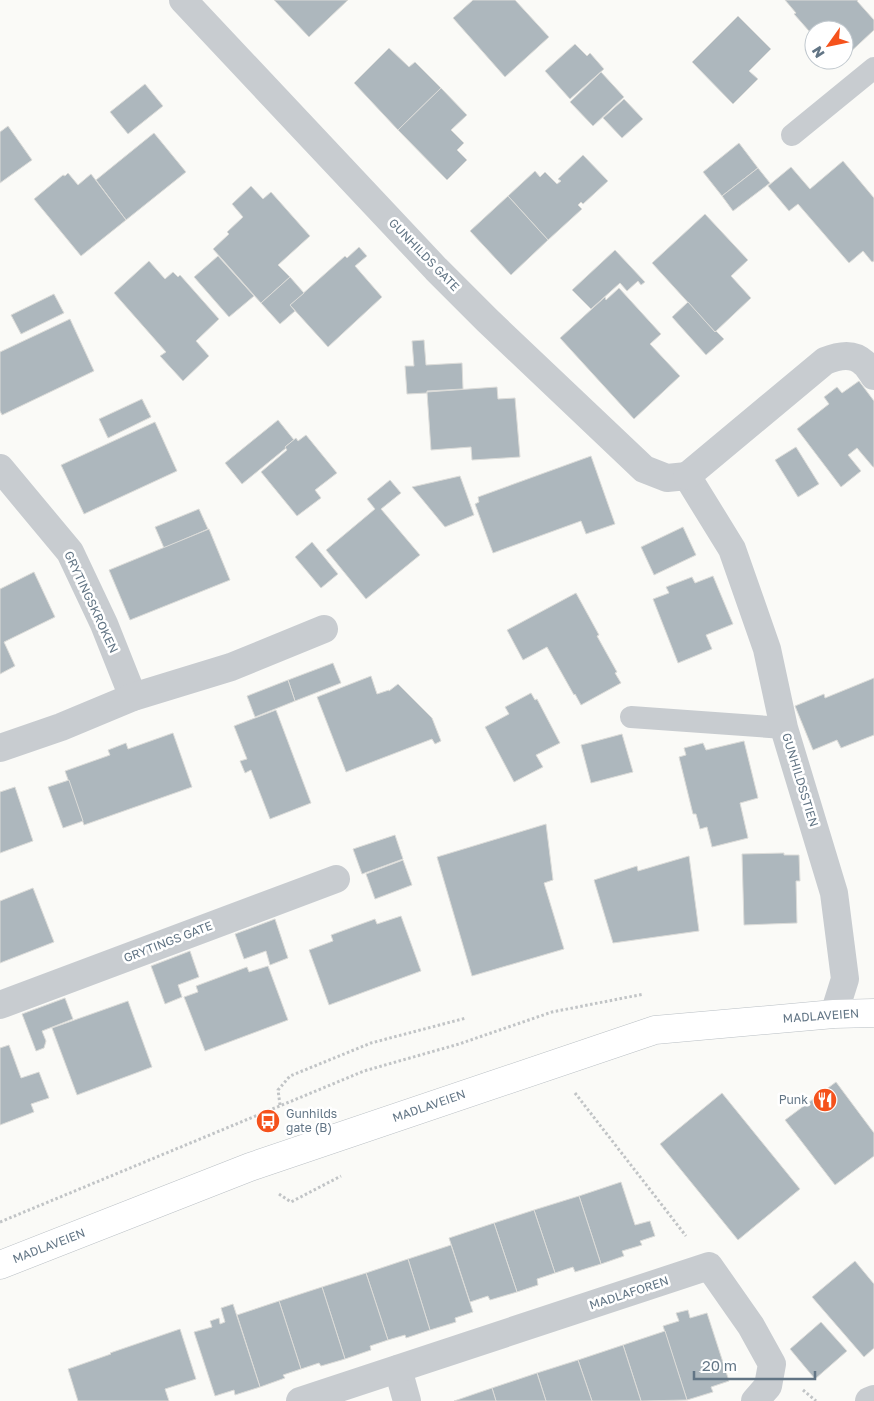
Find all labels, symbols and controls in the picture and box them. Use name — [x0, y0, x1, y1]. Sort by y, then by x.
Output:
north arrow — [804, 20, 854, 70]
text: N — [808, 43, 828, 61]
street label: GUNHILDS GATE — [386, 215, 463, 294]
street label: GRYTINGSKROKEN — [61, 548, 122, 655]
street label: GUNHILDSSTIEN — [779, 731, 822, 829]
street label: GRYTINGS GATE — [121, 918, 214, 965]
street label: MADLAVEIEN — [782, 1005, 860, 1026]
street label: MADLAVEIEN — [390, 1086, 467, 1125]
restaurant icon: Punk — [812, 1087, 838, 1113]
place label: Punk — [779, 1092, 808, 1107]
place label: Gunhilds gate (B) — [286, 1106, 337, 1135]
bus stop icon: Gunhilds gate (B) — [255, 1108, 281, 1134]
street label: MADLAVEIEN — [10, 1225, 87, 1266]
street label: MADLAFOREN — [587, 1273, 670, 1312]
scale bar — [694, 1348, 815, 1380]
text: 20 m — [702, 1356, 737, 1374]

